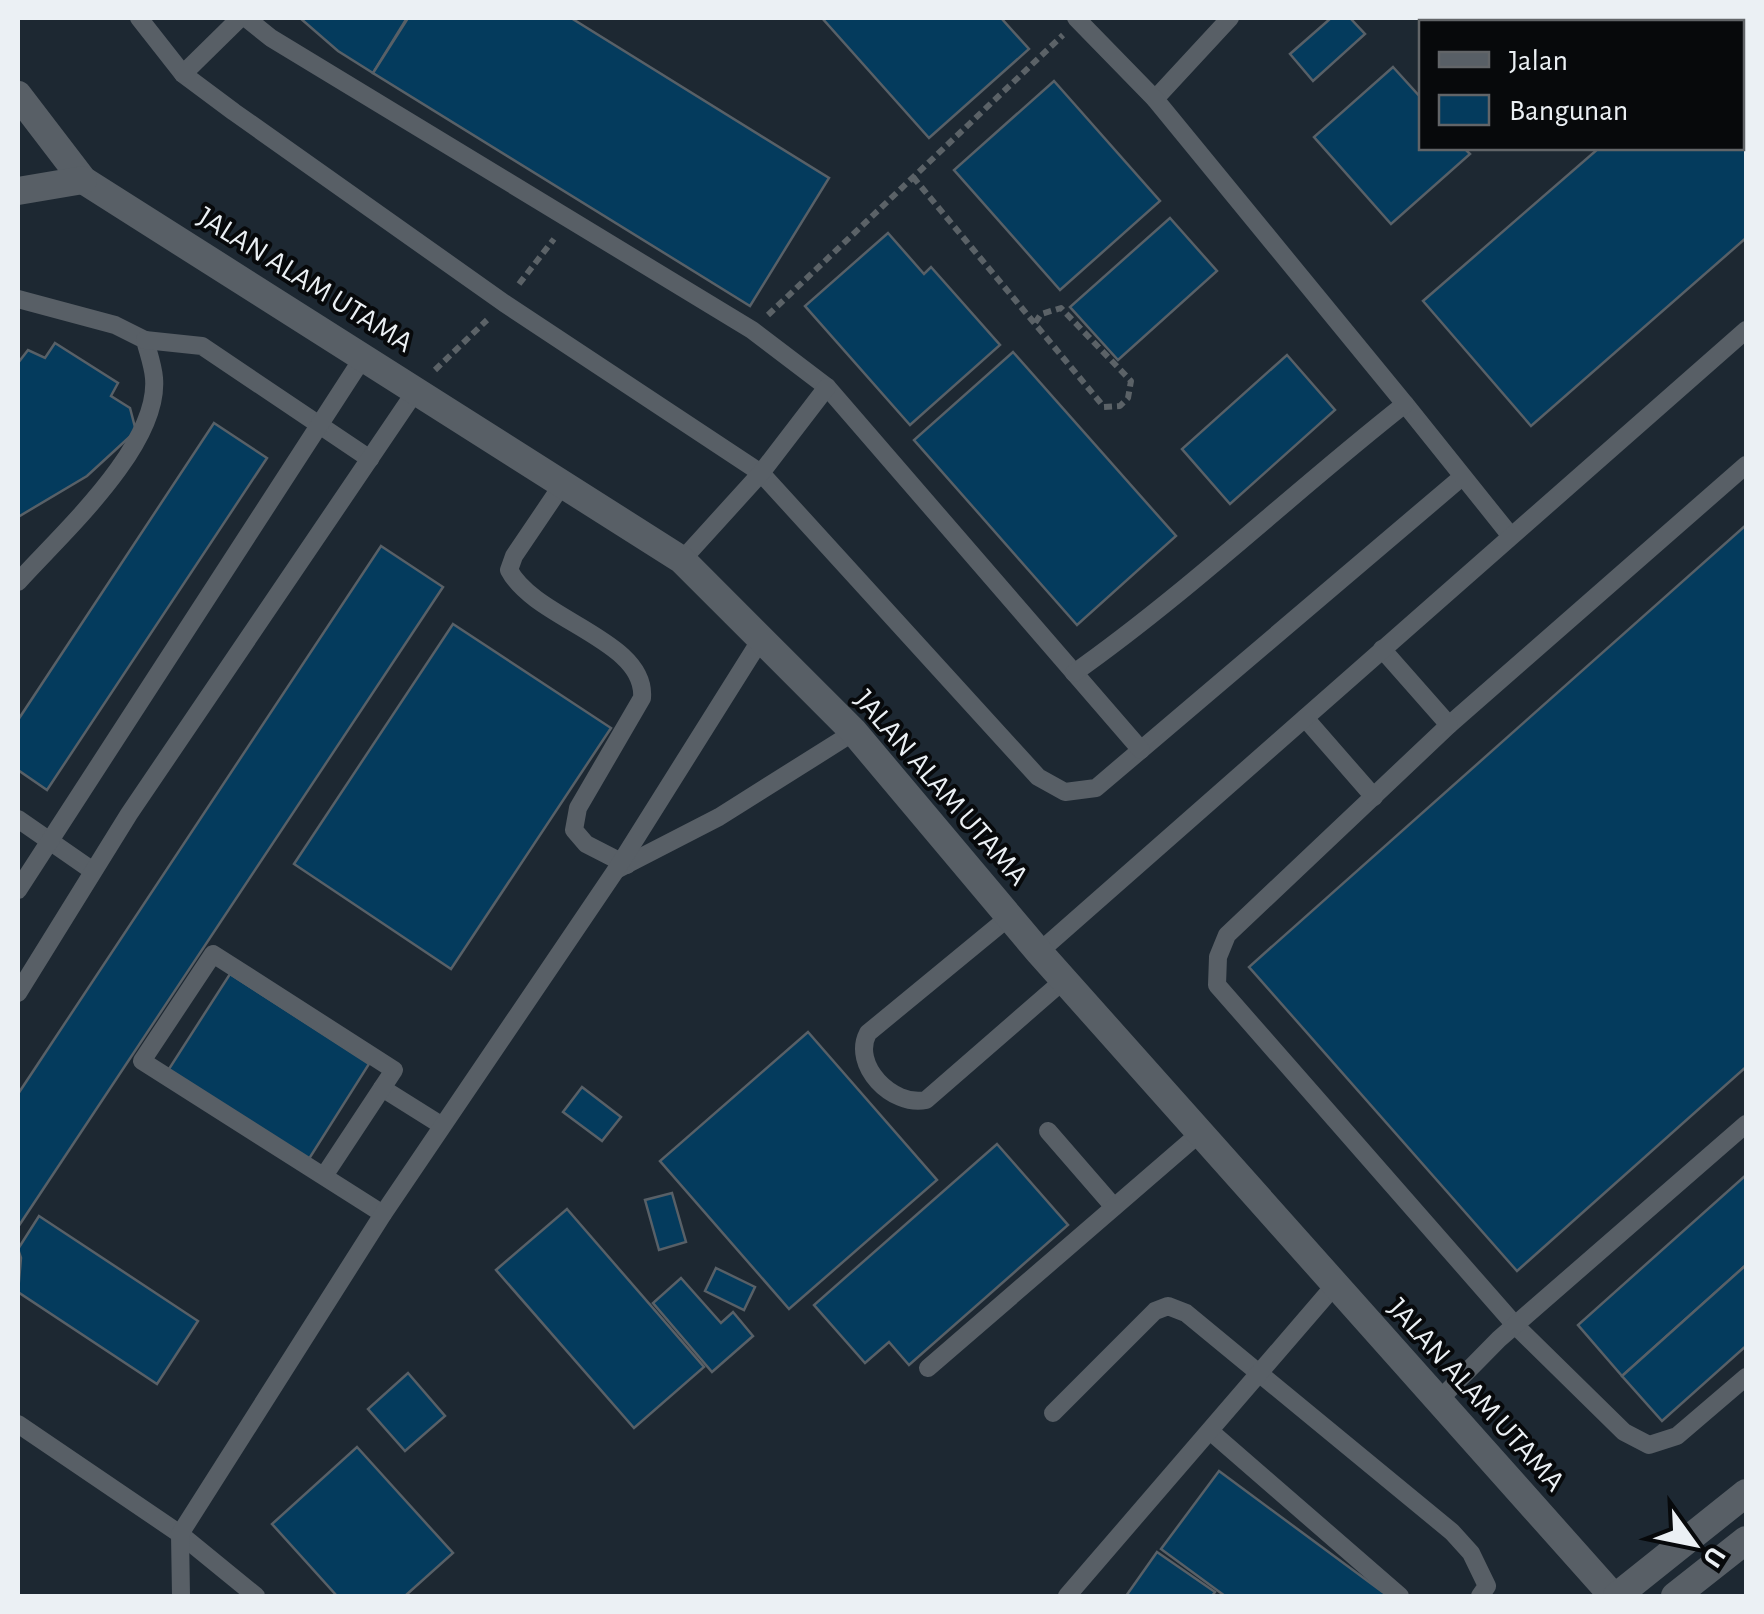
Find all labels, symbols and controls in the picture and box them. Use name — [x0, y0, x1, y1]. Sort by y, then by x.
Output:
legend — [1419, 20, 1744, 150]
text: Jalan — [1509, 46, 1568, 76]
text: Bangunan — [1509, 96, 1628, 126]
street label: JALAN ALAM UTAMA — [192, 202, 418, 358]
street label: JALAN ALAM UTAMA — [848, 685, 1034, 891]
street label: JALAN ALAM UTAMA — [1382, 1293, 1570, 1497]
north arrow — [1644, 1494, 1744, 1594]
text: U — [1697, 1541, 1730, 1572]

